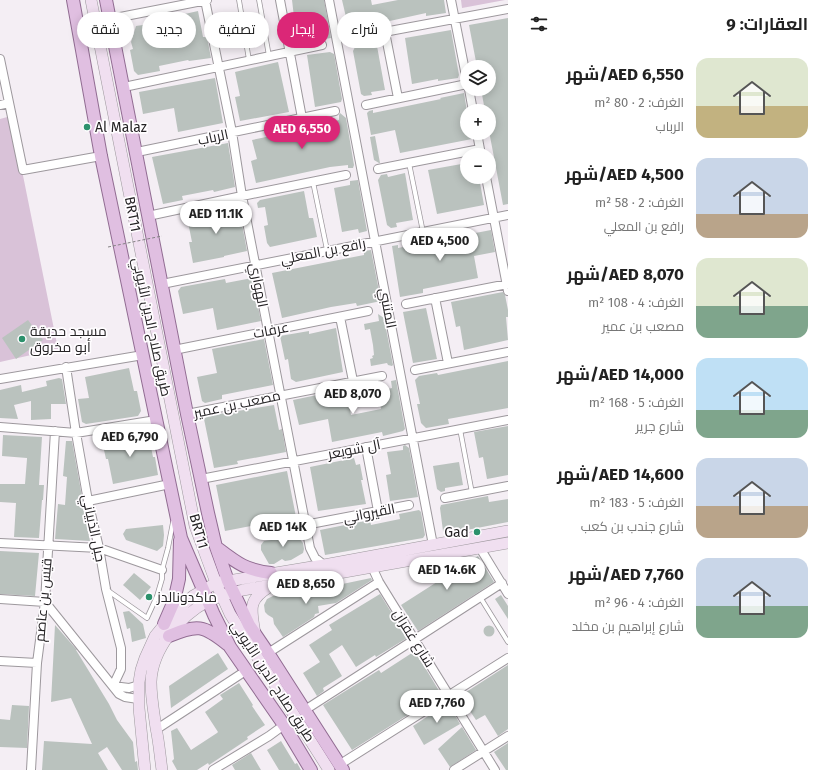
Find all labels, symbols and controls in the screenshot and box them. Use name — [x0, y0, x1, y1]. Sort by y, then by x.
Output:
chip: شقة — [77, 12, 134, 48]
chip: جديد — [142, 12, 196, 48]
chip: تصفية — [204, 12, 269, 48]
chip: إيجار — [277, 12, 329, 48]
chip: شراء — [337, 12, 392, 48]
icon: filters — [528, 13, 550, 35]
text: العقارات: 9 — [726, 14, 808, 35]
map controls — [460, 60, 496, 184]
button: layers — [460, 60, 496, 96]
text: AED 6,550/شهر — [566, 64, 684, 85]
icon: home — [728, 74, 776, 122]
text: الغرف: 2 · 80 m² — [594, 95, 684, 110]
button: + — [460, 104, 496, 140]
pin: AED 6,550 — [256, 116, 348, 150]
place label: Al Malaz — [95, 119, 147, 136]
text: الرباب — [655, 119, 684, 134]
text: AED 6,550 — [273, 121, 331, 136]
marker: Al Malaz — [82, 122, 92, 132]
street label: الرباب — [196, 126, 230, 149]
button: − — [460, 148, 496, 184]
text: AED 4,500/شهر — [565, 164, 684, 185]
icon: home — [728, 174, 776, 222]
street label: BRT11 — [121, 195, 144, 233]
text: الغرف: 2 · 58 m² — [595, 195, 684, 210]
pin: AED 11.1K — [170, 201, 262, 235]
text: AED 11.1K — [189, 206, 243, 221]
text: رافع بن المعلي — [604, 219, 684, 234]
pin: AED 4,500 — [394, 228, 486, 262]
text: AED 4,500 — [411, 233, 469, 248]
street label: رافع بن المعلي — [279, 235, 368, 271]
street label: طريق صلاح الدين الأيوبي — [126, 256, 175, 399]
street label: الهواري — [243, 261, 271, 309]
text: AED 8,070/شهر — [567, 264, 684, 285]
icon: home — [728, 274, 776, 322]
street label: المتنبي — [372, 286, 400, 330]
text: الغرف: 4 · 108 m² — [588, 295, 684, 310]
street label: عرفات — [252, 319, 290, 342]
text: مصعب بن عمير — [602, 319, 684, 334]
place label: مسجد حديقة أبو مخروق — [30, 323, 107, 356]
marker: مسجد حديقة أبو مخروق — [17, 334, 27, 344]
text: AED 14,000/شهر — [557, 364, 684, 385]
icon: home — [728, 374, 776, 422]
pin: AED 8,070 — [307, 381, 399, 415]
text: AED 8,070 — [324, 386, 382, 401]
street label: مصعب بن عمير — [191, 387, 282, 422]
text: الغرف: 5 · 168 m² — [589, 395, 684, 410]
text: شارع جرير — [636, 419, 684, 434]
pin: AED 6,790 — [84, 424, 176, 458]
text: AED 6,790 — [101, 429, 159, 444]
street label: آل شويعر — [325, 436, 382, 463]
text: AED 14,600/شهر — [557, 464, 684, 485]
icon: home — [728, 474, 776, 522]
street label: جبل الذبياني — [75, 493, 109, 564]
text: الغرف: 5 · 183 m² — [589, 495, 684, 510]
street label: القيرواني — [342, 500, 397, 530]
street label: BRT11 — [185, 512, 212, 551]
pin: AED 14K — [246, 514, 320, 548]
text: AED 14K — [259, 519, 307, 534]
text: شارع جندب بن كعب — [581, 519, 684, 534]
place label: Gad — [444, 524, 469, 541]
marker: Gad — [472, 527, 482, 537]
street label: قيس بن عاصم — [31, 557, 57, 643]
pin: AED 14.6K — [401, 557, 493, 591]
text: AED 14.6K — [418, 562, 476, 577]
text: AED 7,760/شهر — [569, 564, 684, 585]
pin: AED 8,650 — [260, 571, 352, 605]
icon: home — [728, 574, 776, 622]
text: AED 8,650 — [277, 576, 335, 591]
place label: ماكدونالدز — [156, 589, 217, 606]
marker: ماكدونالدز — [144, 592, 154, 602]
text: الغرف: 4 · 96 m² — [594, 595, 684, 610]
street label: شارع غفران — [389, 606, 438, 670]
street label: طريق صلاح الدين الأيوبي — [224, 617, 318, 747]
text: شارع إبراهيم بن مخلد — [572, 619, 684, 634]
pin: AED 7,760 — [391, 690, 483, 724]
text: AED 7,760 — [409, 695, 465, 710]

